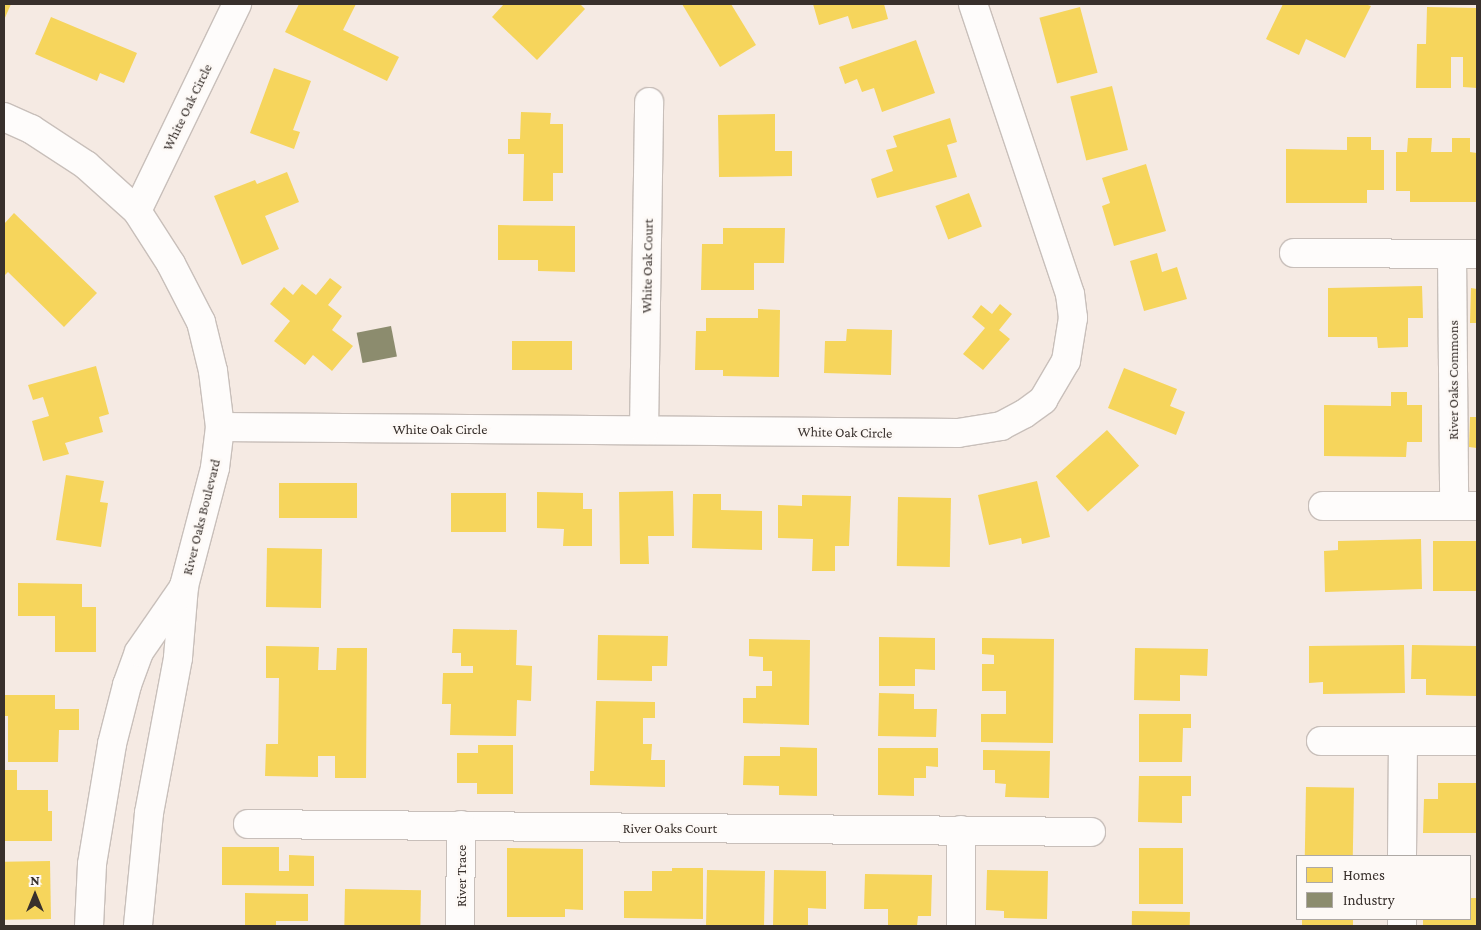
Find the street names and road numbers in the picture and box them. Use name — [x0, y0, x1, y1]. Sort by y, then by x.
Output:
street label: White Oak Circle — [159, 61, 215, 153]
street label: White Oak Court — [638, 219, 656, 313]
street label: River Oaks Commons — [1445, 320, 1461, 440]
street label: White Oak Circle — [393, 421, 487, 437]
street label: White Oak Circle — [798, 423, 892, 441]
street label: River Oaks Boulevard — [178, 457, 224, 577]
street label: River Oaks Court — [623, 820, 717, 836]
street label: River Trace — [453, 845, 469, 907]

